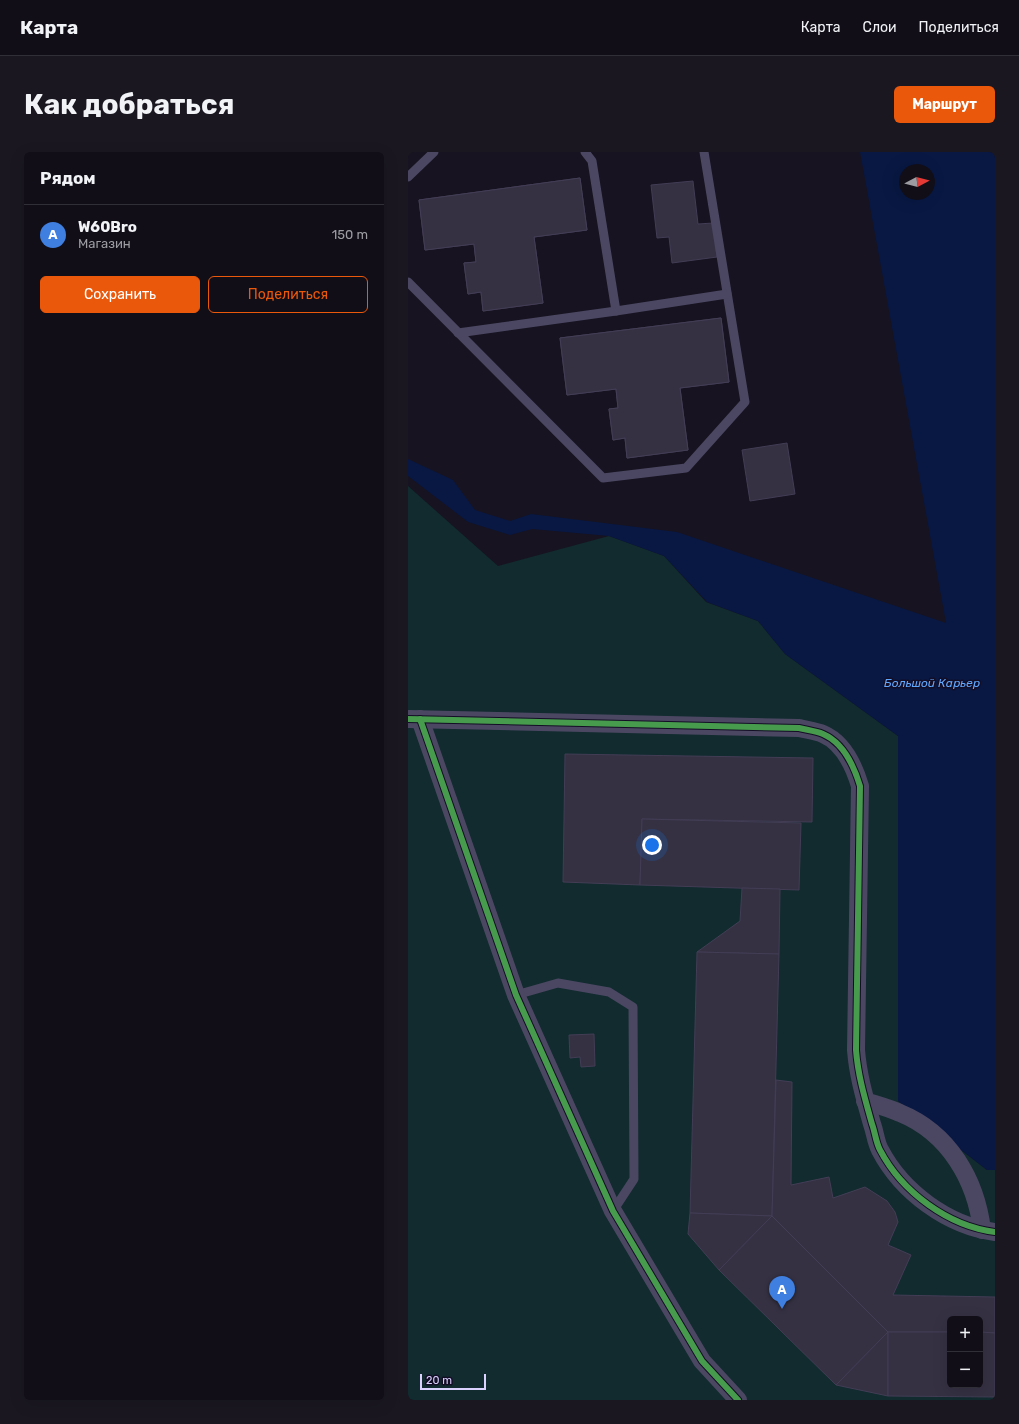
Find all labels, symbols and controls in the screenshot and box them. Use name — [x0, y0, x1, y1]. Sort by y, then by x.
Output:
text: Карта — [20, 16, 78, 39]
text: Карта — [801, 19, 841, 36]
text: Слои — [863, 19, 897, 36]
text: Поделиться — [919, 19, 999, 36]
button: Маршрут — [894, 86, 995, 123]
text: Как добраться — [24, 88, 234, 121]
north arrow — [899, 164, 935, 200]
text: Рядом — [40, 168, 96, 188]
text: W60Bro — [78, 218, 137, 236]
text: A — [48, 227, 58, 242]
text: 150 m — [332, 227, 368, 242]
text: Магазин — [78, 236, 131, 251]
button: Сохранить — [40, 276, 200, 313]
button: Поделиться — [208, 276, 368, 313]
water label: Большой Карьер — [884, 676, 980, 690]
your location — [642, 835, 662, 855]
pin: A — [769, 1276, 795, 1309]
map controls — [947, 1316, 983, 1388]
button: + — [947, 1316, 983, 1352]
button: − — [947, 1352, 983, 1388]
scale bar — [420, 1372, 486, 1391]
text: 20 m — [426, 1374, 452, 1387]

